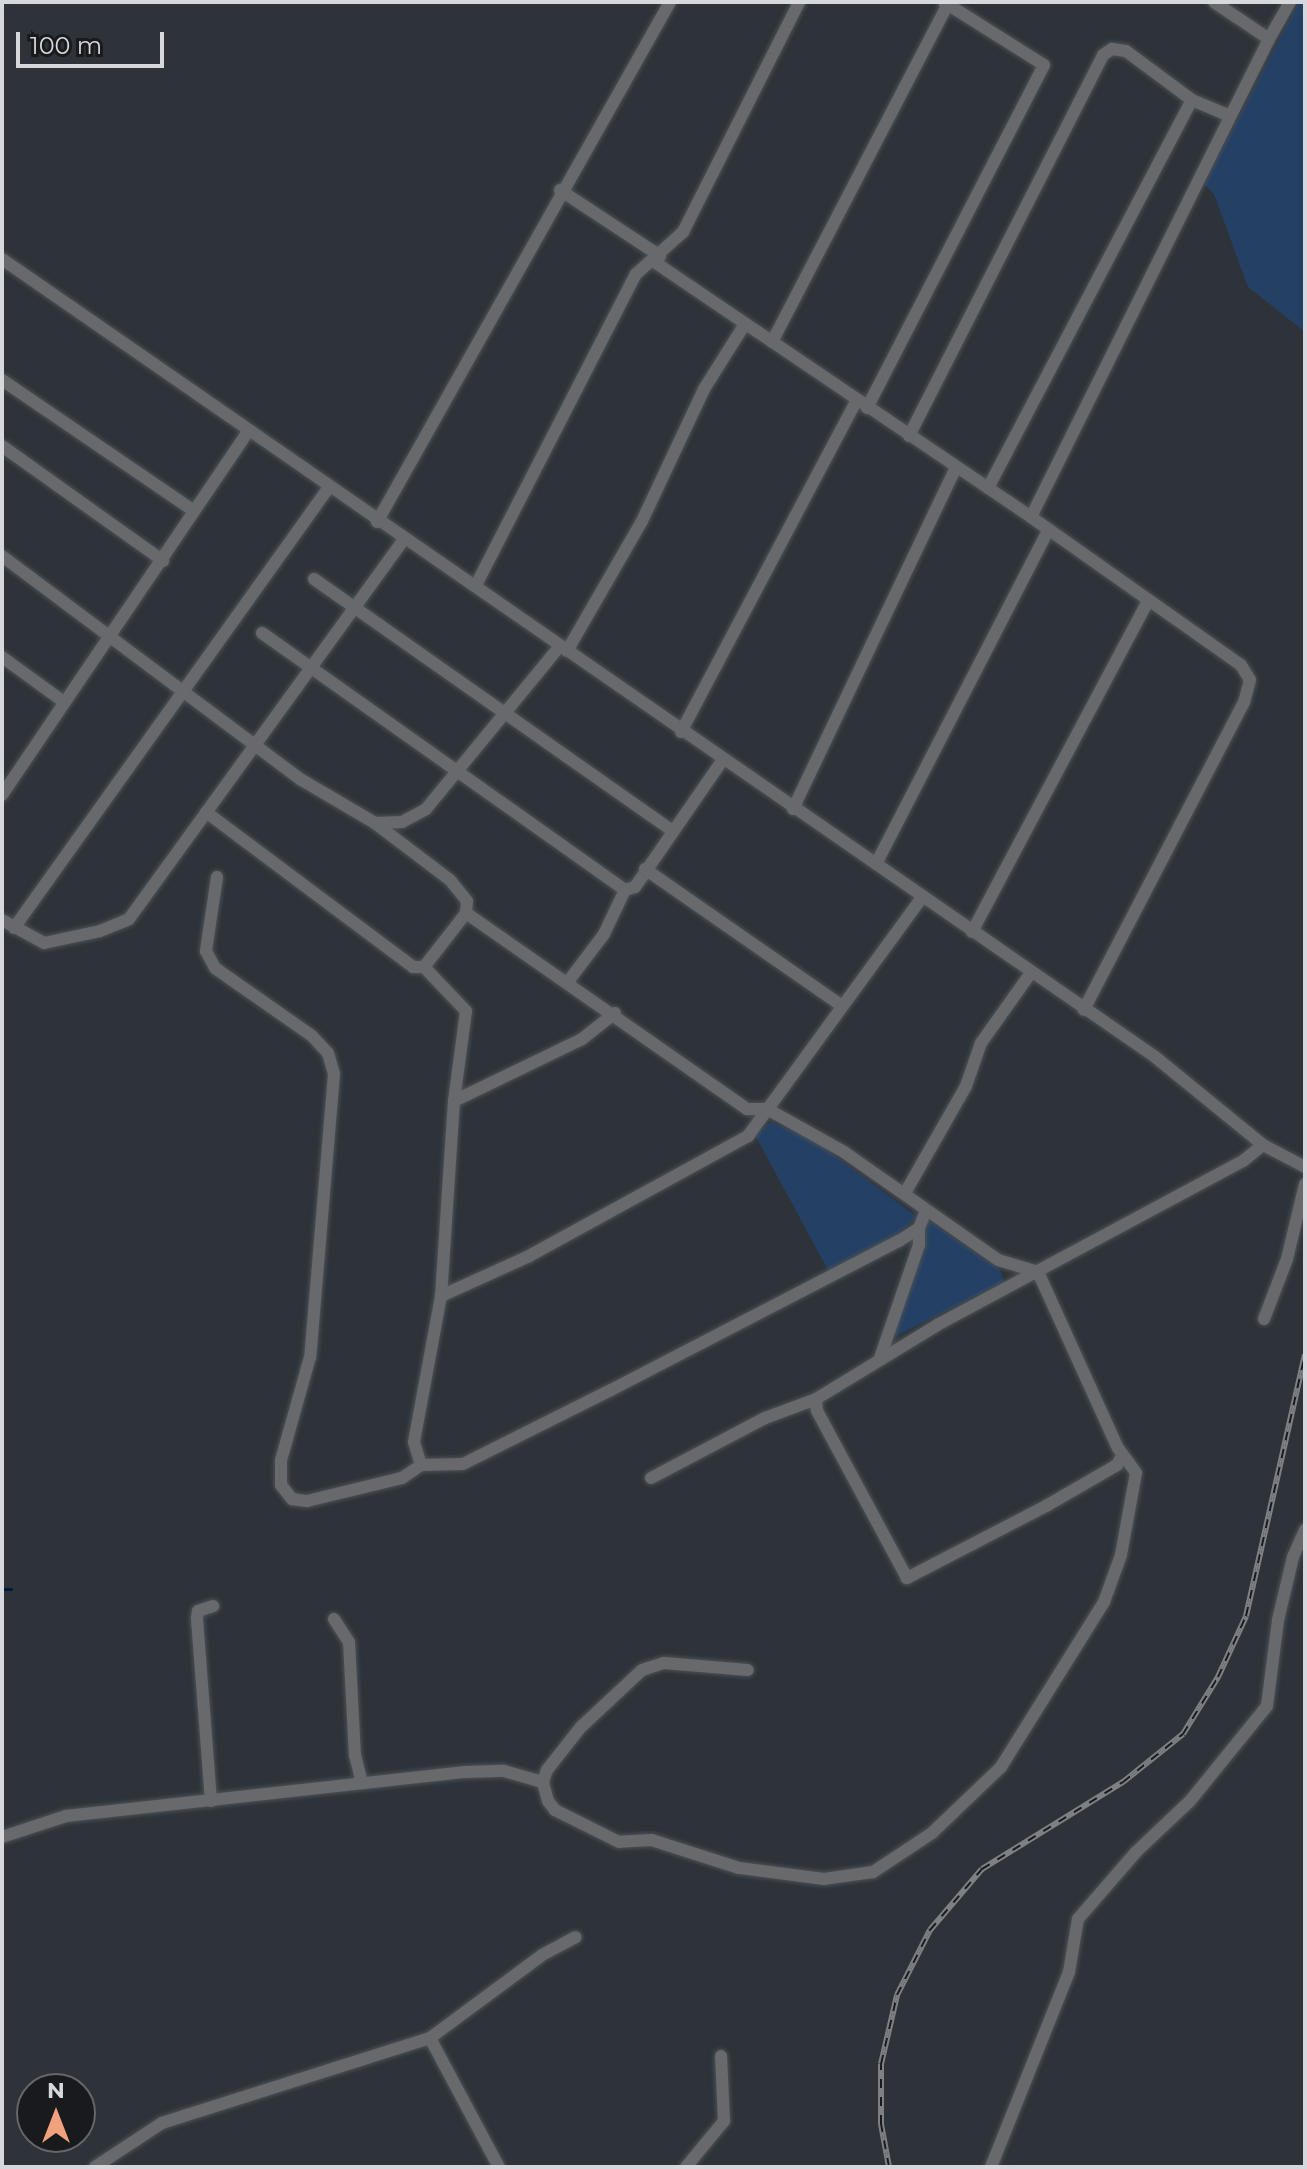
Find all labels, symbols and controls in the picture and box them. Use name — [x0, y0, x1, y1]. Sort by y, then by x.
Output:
scale bar — [20, 16, 168, 66]
text: 100 m — [30, 31, 102, 60]
north arrow — [16, 2073, 96, 2153]
text: N — [47, 2077, 65, 2104]

